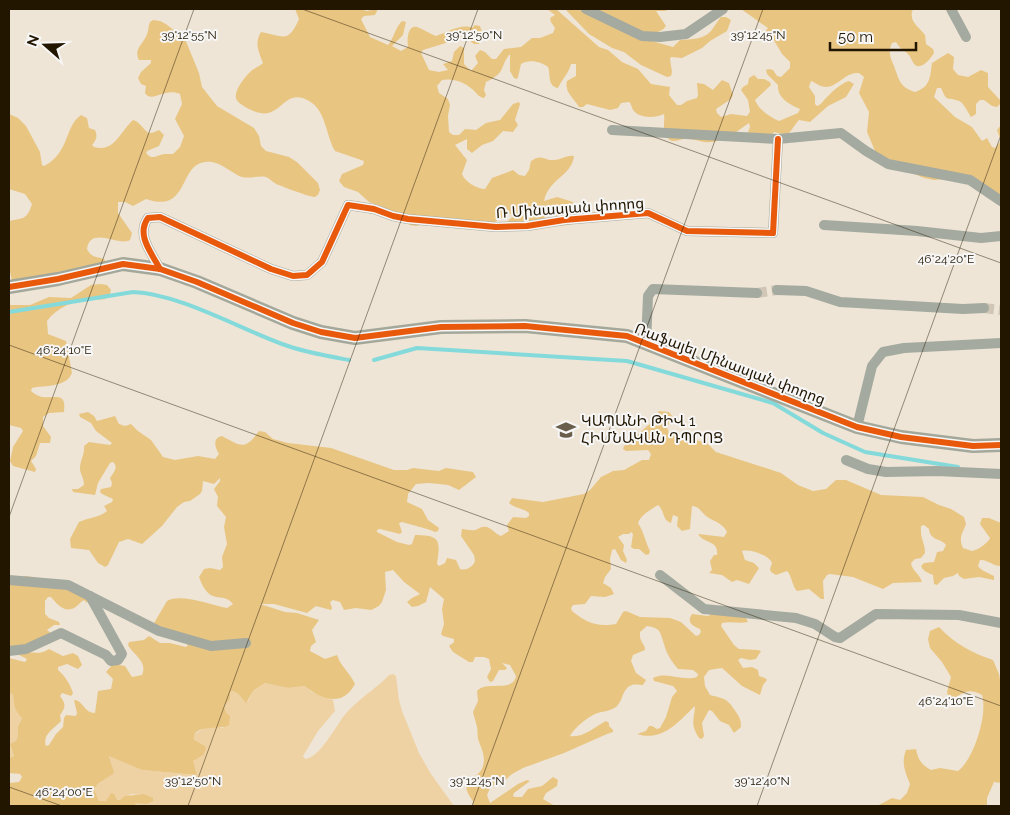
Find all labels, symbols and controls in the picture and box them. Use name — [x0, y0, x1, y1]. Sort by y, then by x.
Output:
north arrow — [20, 20, 70, 70]
scale bar — [830, 20, 916, 52]
text: 39°12'55"N — [161, 28, 217, 42]
text: 39°12'50"N — [446, 28, 502, 42]
text: 39°12'45"N — [731, 28, 785, 42]
text: 50 m — [838, 28, 873, 46]
text: N — [23, 33, 42, 48]
street label: Ռ Մինասյան փողոց — [495, 194, 645, 222]
text: 46°24'20"E — [918, 252, 974, 266]
street label: Ռաֆայել Մինասյան փողոց — [632, 319, 828, 409]
text: 46°24'10"E — [36, 343, 92, 357]
place label: ԿԱՊԱՆԻ ԹԻՎ 1 ՀԻՄՆԱԿԱՆ ԴՊՐՈՑ — [581, 412, 723, 447]
school or university icon: ԿԱՊԱՆԻ ԹԻՎ 1 ՀԻՄՆԱԿԱՆ ԴՊՐՈՑ — [555, 419, 577, 441]
text: 46°24'10"E — [918, 694, 974, 708]
text: 39°12'50"N — [165, 774, 221, 788]
text: 39°12'45"N — [450, 774, 504, 788]
text: 39°12'40"N — [734, 774, 790, 788]
text: 46°24'00"E — [35, 785, 93, 799]

